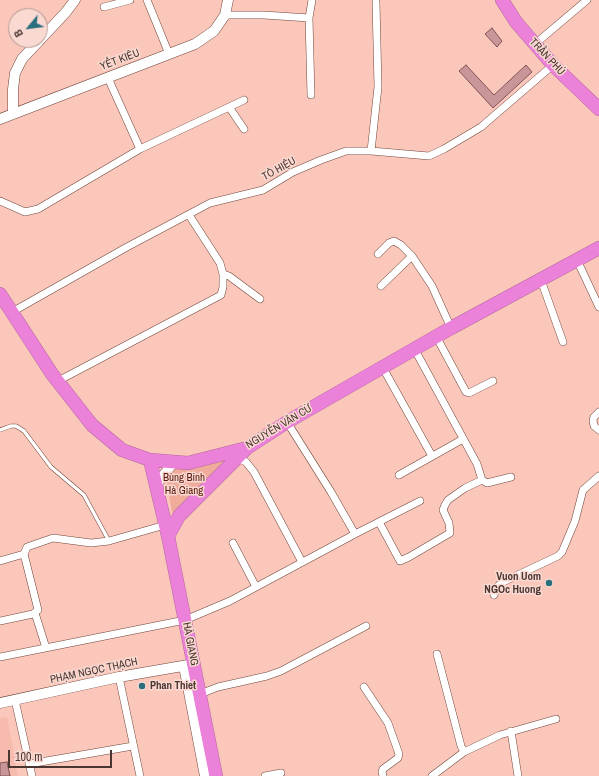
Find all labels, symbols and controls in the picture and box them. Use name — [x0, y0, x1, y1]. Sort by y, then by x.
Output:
north arrow — [8, 8, 48, 48]
text: B — [11, 27, 26, 40]
street label: TRẦN PHÚ — [526, 36, 568, 78]
street label: YẾT KIÊU — [98, 46, 142, 74]
street label: TÔ HIỆU — [260, 154, 298, 184]
street label: NGUYỄN VĂN CỪ — [244, 402, 314, 452]
park label: Bùng Binh Hà Giang — [163, 471, 205, 497]
place label: Vuon Uom NGOc Huong — [484, 570, 541, 596]
marker: Vuon Uom NGOc Huong — [544, 578, 554, 588]
street label: HÀ GIANG — [179, 621, 201, 667]
street label: PHẠM NGỌC THẠCH — [49, 655, 139, 687]
place label: Phan Thiet — [150, 679, 196, 693]
marker: Phan Thiet — [137, 681, 147, 691]
scale bar — [10, 742, 114, 768]
text: 100 m — [15, 749, 42, 765]

